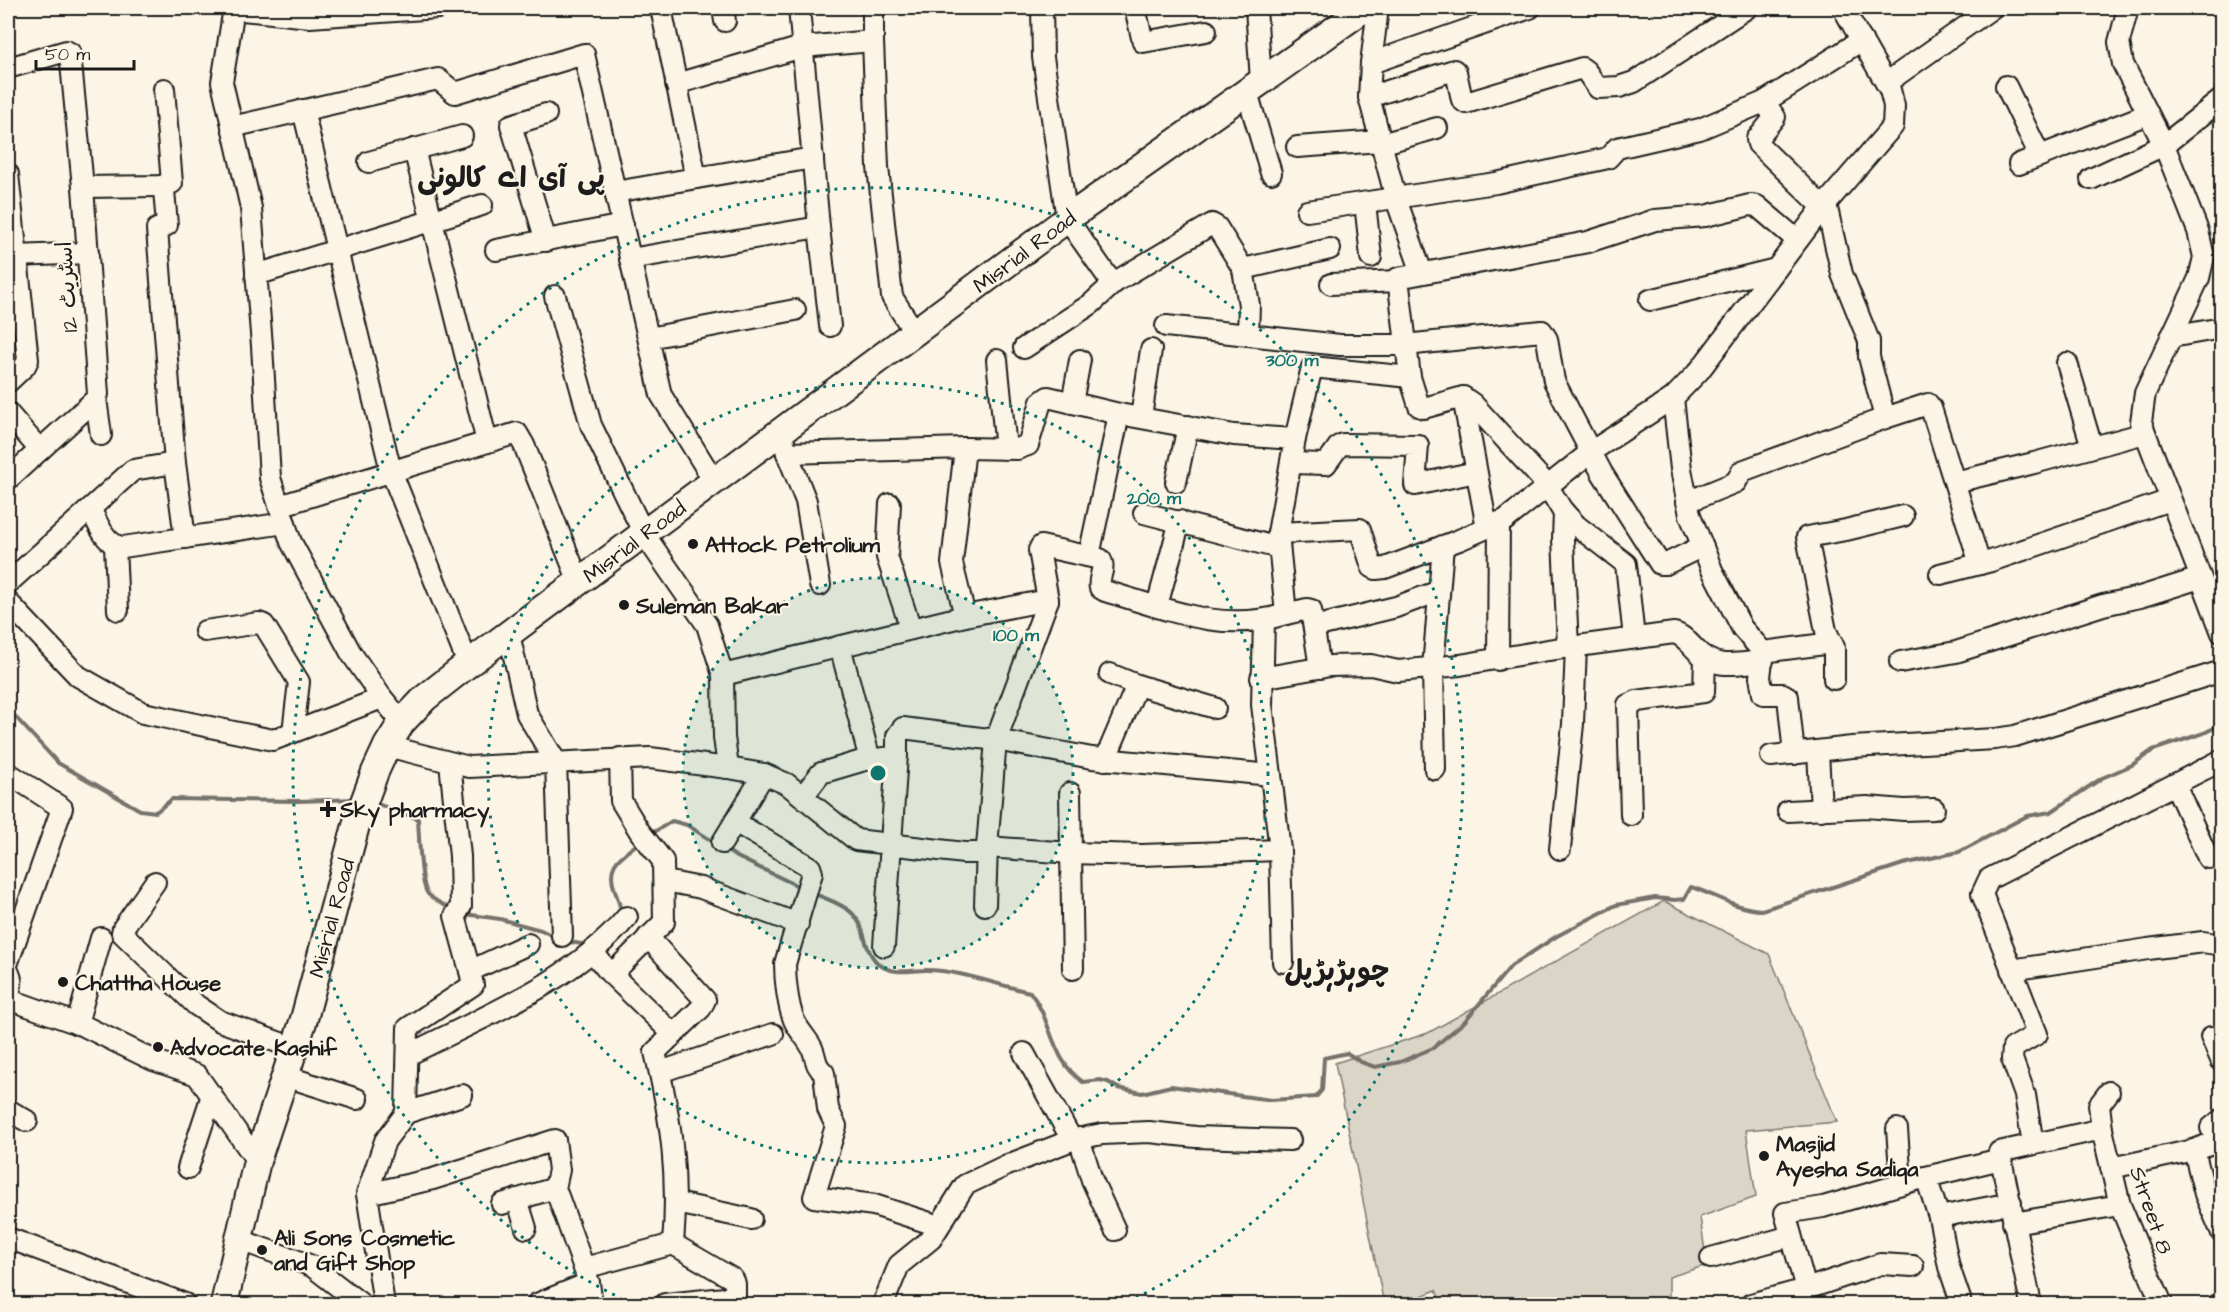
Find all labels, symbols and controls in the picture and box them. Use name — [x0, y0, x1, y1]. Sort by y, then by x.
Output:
scale bar — [36, 33, 134, 71]
text: 50 m — [45, 42, 90, 67]
district label: پی آی اے کالونی — [417, 159, 605, 198]
street label: Misrial Road — [967, 203, 1083, 301]
street label: اسٹریٹ 12 — [49, 240, 86, 334]
text: 300 m — [1264, 348, 1320, 373]
text: 200 m — [1126, 486, 1182, 511]
street label: Misrial Road — [577, 493, 693, 591]
place label: Attock Petrolium — [705, 530, 881, 561]
marker: Attock Petrolium — [686, 537, 700, 551]
place label: Suleman Bakar — [635, 591, 789, 622]
marker: Suleman Bakar — [617, 598, 631, 612]
text: 100 m — [993, 623, 1040, 648]
centre of rings — [868, 763, 888, 783]
place label: Sky pharmacy — [339, 795, 490, 828]
marker: Sky pharmacy — [321, 802, 335, 816]
street label: Misrial Road — [302, 855, 363, 981]
district label: چوہڑہڑپل — [1285, 952, 1389, 992]
place label: Chattha House — [75, 968, 221, 999]
marker: Chattha House — [56, 975, 70, 989]
place label: Advocate Kashif — [170, 1033, 338, 1064]
marker: Advocate Kashif — [151, 1040, 165, 1054]
place label: Masjid Ayesha Sadiqa — [1776, 1129, 1919, 1187]
marker: Masjid Ayesha Sadiqa — [1757, 1149, 1771, 1163]
street label: Street 8 — [2121, 1162, 2180, 1259]
place label: Ali Sons Cosmetic and Gift Shop — [273, 1223, 455, 1279]
marker: Ali Sons Cosmetic and Gift Shop — [255, 1243, 269, 1257]

